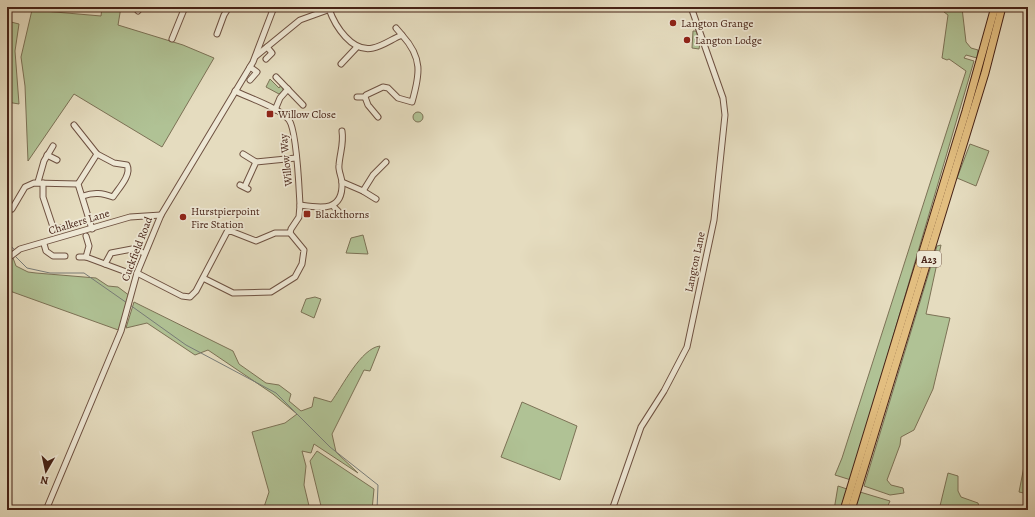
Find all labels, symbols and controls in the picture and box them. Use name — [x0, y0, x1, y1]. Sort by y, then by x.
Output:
place label: Langton Grange — [681, 16, 753, 31]
marker: Langton Grange — [668, 18, 678, 28]
place label: Langton Lodge — [695, 33, 762, 48]
marker: Langton Lodge — [682, 35, 692, 45]
place label: Willow Close — [277, 107, 336, 122]
marker: Willow Close — [265, 109, 275, 119]
street label: Willow Way — [276, 133, 296, 188]
place label: Hurstpierpoint Fire Station — [191, 204, 260, 232]
street label: Chalkers Lane — [47, 206, 111, 238]
place label: Blackthorns — [315, 207, 369, 222]
marker: Blackthorns — [302, 209, 312, 219]
marker: Hurstpierpoint Fire Station — [178, 212, 188, 222]
street label: Cuckfield Road — [118, 214, 156, 283]
street label: Langton Lane — [681, 230, 709, 293]
road number: A23 — [917, 251, 941, 267]
north arrow — [26, 451, 66, 491]
text: N — [39, 472, 50, 488]

